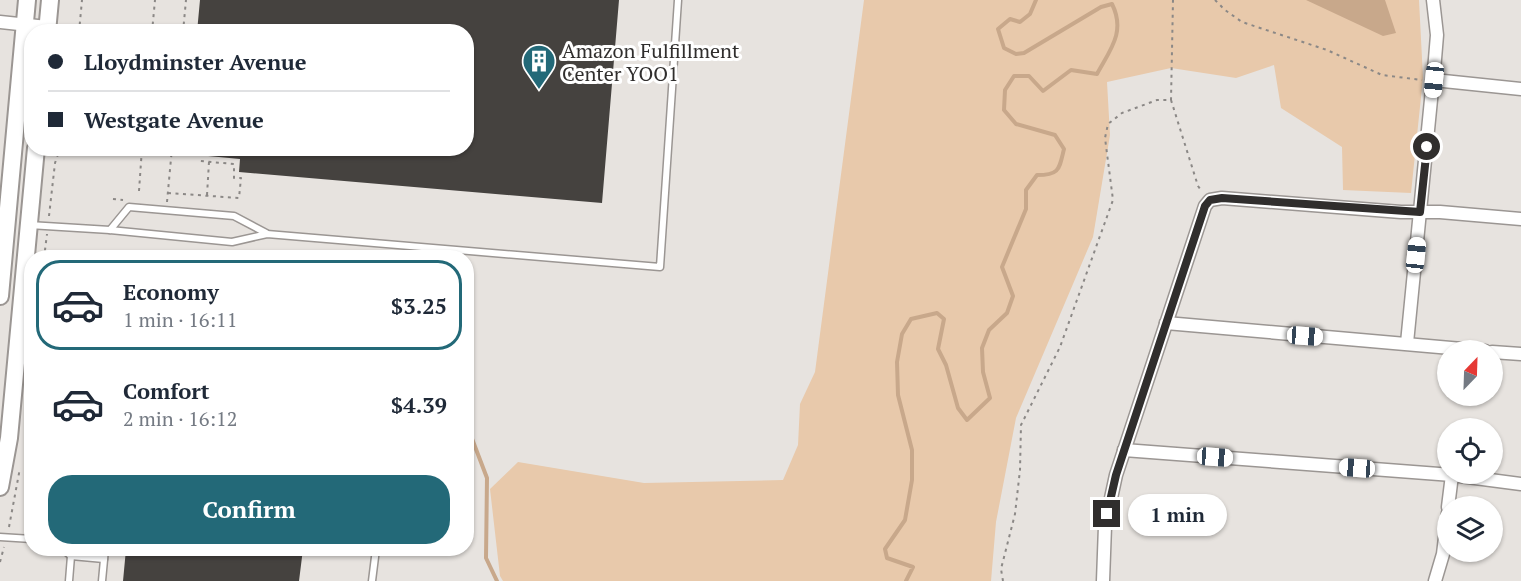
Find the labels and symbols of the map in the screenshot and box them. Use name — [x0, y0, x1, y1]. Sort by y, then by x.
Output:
place label: Amazon Fulfillment Center YOO1 — [562, 37, 740, 87]
building icon: Amazon Fulfillment Center YOO1 — [521, 43, 557, 90]
car — [1423, 61, 1445, 99]
route start — [1413, 133, 1440, 160]
car — [1405, 236, 1427, 274]
car — [1286, 326, 1324, 346]
north arrow — [1437, 340, 1503, 406]
car — [1196, 447, 1234, 467]
car — [1338, 458, 1376, 478]
callout: 1 min — [1128, 493, 1227, 535]
route end — [1093, 500, 1120, 527]

